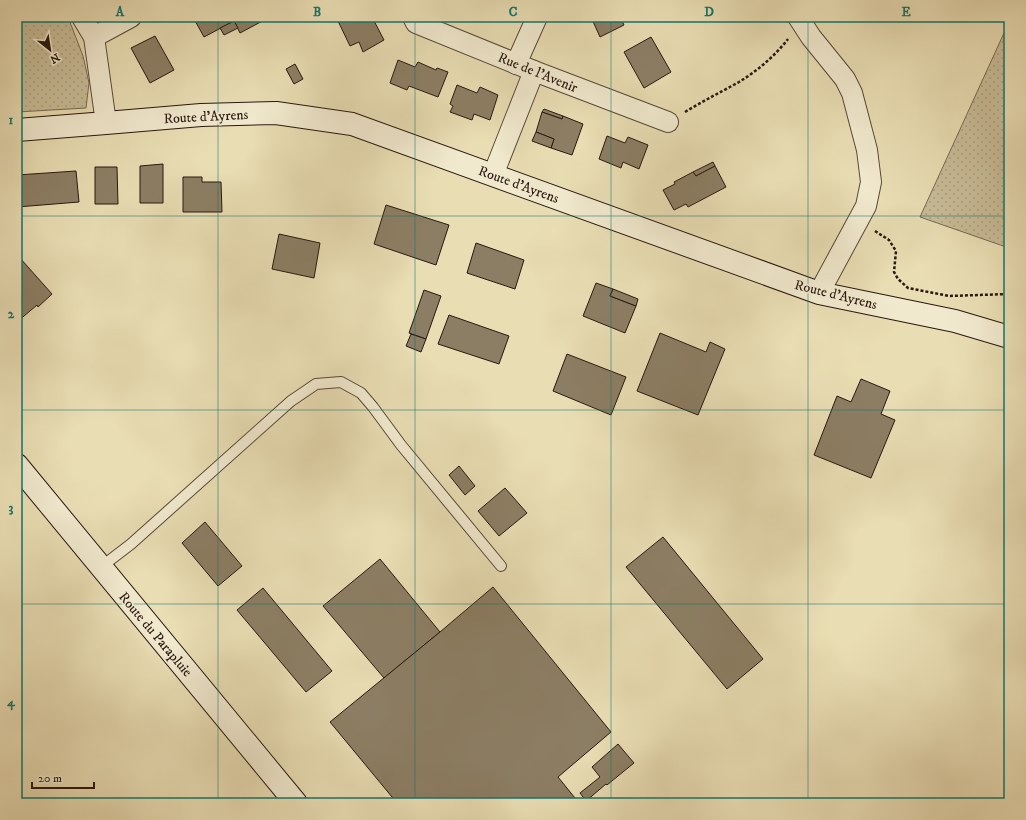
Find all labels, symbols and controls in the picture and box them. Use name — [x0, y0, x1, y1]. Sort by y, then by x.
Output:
text: A — [115, 4, 125, 20]
text: B — [313, 4, 321, 20]
text: C — [509, 4, 518, 20]
text: D — [704, 4, 714, 20]
text: E — [901, 4, 911, 20]
north arrow — [30, 30, 70, 70]
text: N — [47, 49, 62, 66]
street label: Rue de l'Avenir — [495, 49, 581, 97]
street label: Route d'Ayrens — [163, 106, 249, 128]
text: 1 — [9, 112, 14, 128]
street label: Route d'Ayrens — [476, 162, 562, 208]
street label: Route d'Ayrens — [793, 276, 879, 314]
text: 2 — [8, 306, 15, 322]
text: 3 — [9, 500, 14, 516]
street label: Route du Parapluie — [114, 588, 196, 681]
text: 4 — [6, 694, 15, 711]
scale bar — [32, 764, 94, 790]
text: 20 m — [38, 771, 62, 786]

